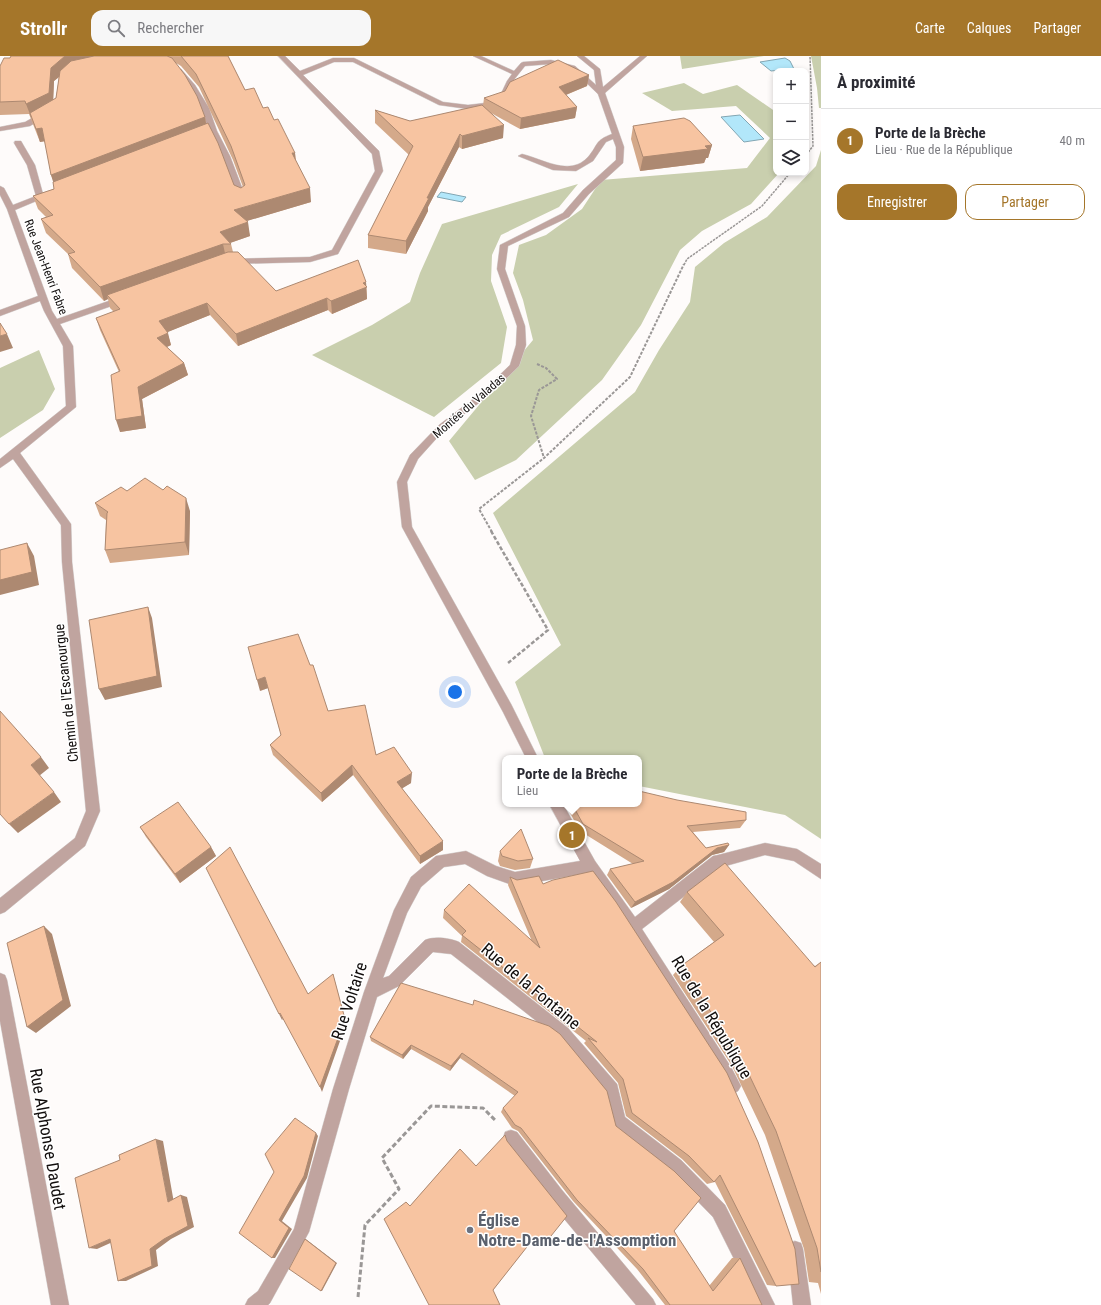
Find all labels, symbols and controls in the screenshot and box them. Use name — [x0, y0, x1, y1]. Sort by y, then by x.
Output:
search box — [91, 10, 371, 46]
text: Strollr — [20, 17, 67, 40]
icon: search — [105, 17, 127, 39]
text: Rechercher — [137, 19, 204, 37]
text: Carte — [915, 20, 945, 36]
text: Calques — [967, 20, 1011, 36]
text: Partager — [1033, 20, 1081, 36]
map controls — [773, 68, 809, 176]
button: + — [773, 68, 809, 104]
text: À proximité — [837, 72, 915, 92]
button: − — [773, 104, 809, 140]
text: Porte de la Brèche — [875, 124, 986, 142]
text: 1 — [847, 133, 853, 148]
text: 40 m — [1059, 133, 1085, 148]
button: layers — [773, 140, 809, 176]
text: Lieu · Rue de la République — [875, 142, 1013, 157]
button: Enregistrer — [837, 184, 957, 220]
button: Partager — [965, 184, 1085, 220]
street label: Rue Jean-Henri Fabre — [21, 217, 71, 317]
street label: Montée du Valadas — [430, 371, 508, 441]
street label: Chemin de l'Escanourgue — [51, 623, 81, 763]
your location — [445, 682, 465, 702]
popup — [502, 755, 642, 807]
text: Porte de la Brèche — [517, 765, 627, 783]
text: Lieu — [517, 783, 538, 798]
pin: 1 — [559, 820, 585, 850]
street label: Rue de la Fontaine — [477, 939, 585, 1033]
street label: Rue de la République — [667, 952, 757, 1082]
street label: Rue Voltaire — [327, 959, 371, 1042]
street label: Rue Alphonse Daudet — [26, 1067, 70, 1211]
place label: Église Notre-Dame-de-l'Assomption — [478, 1210, 676, 1250]
marker: Église Notre-Dame-de-l'Assomption — [465, 1225, 475, 1235]

